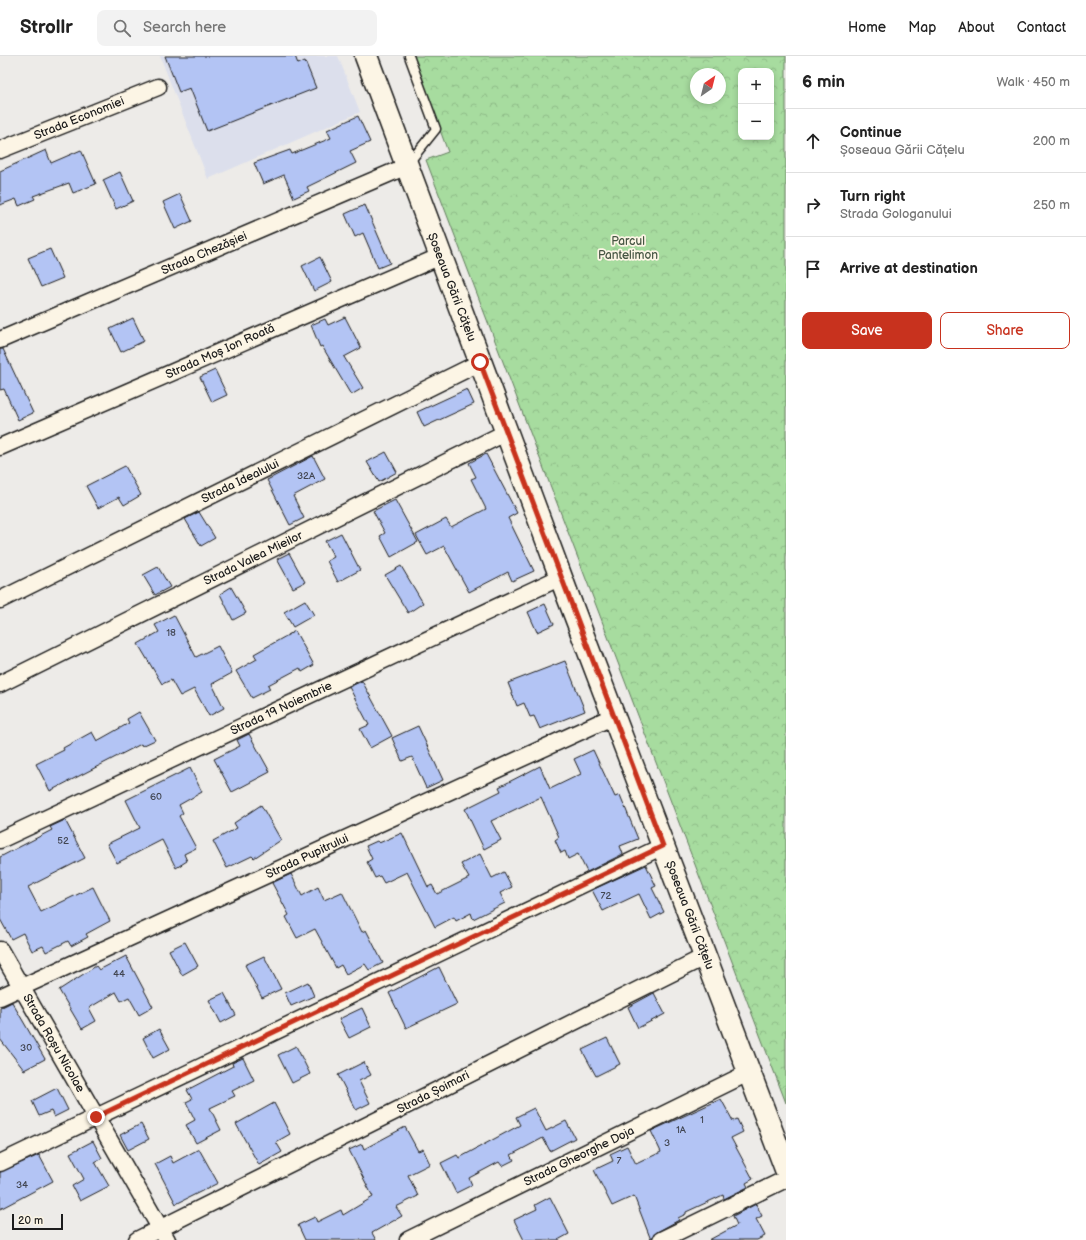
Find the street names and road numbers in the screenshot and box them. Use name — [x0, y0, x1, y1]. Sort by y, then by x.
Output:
street label: Strada Economiei — [32, 93, 127, 143]
street label: Strada Chezășiei — [159, 228, 250, 278]
street label: Șoseaua Gării Cățelu — [424, 231, 479, 344]
street label: Strada Moș Ion Roată — [163, 321, 277, 382]
street label: Strada Idealului — [199, 456, 282, 507]
street label: Strada Valea Mieilor — [201, 528, 306, 589]
street label: Strada 19 Noiembrie — [228, 678, 334, 739]
street label: Strada Pupitrului — [263, 831, 351, 882]
street label: Șoseaua Gării Cățelu — [662, 859, 717, 972]
street label: Strada Roșu Nicolae — [19, 991, 88, 1095]
street label: Strada Șoimari — [394, 1068, 472, 1117]
street label: Strada Gheorghe Doja — [521, 1123, 637, 1190]

